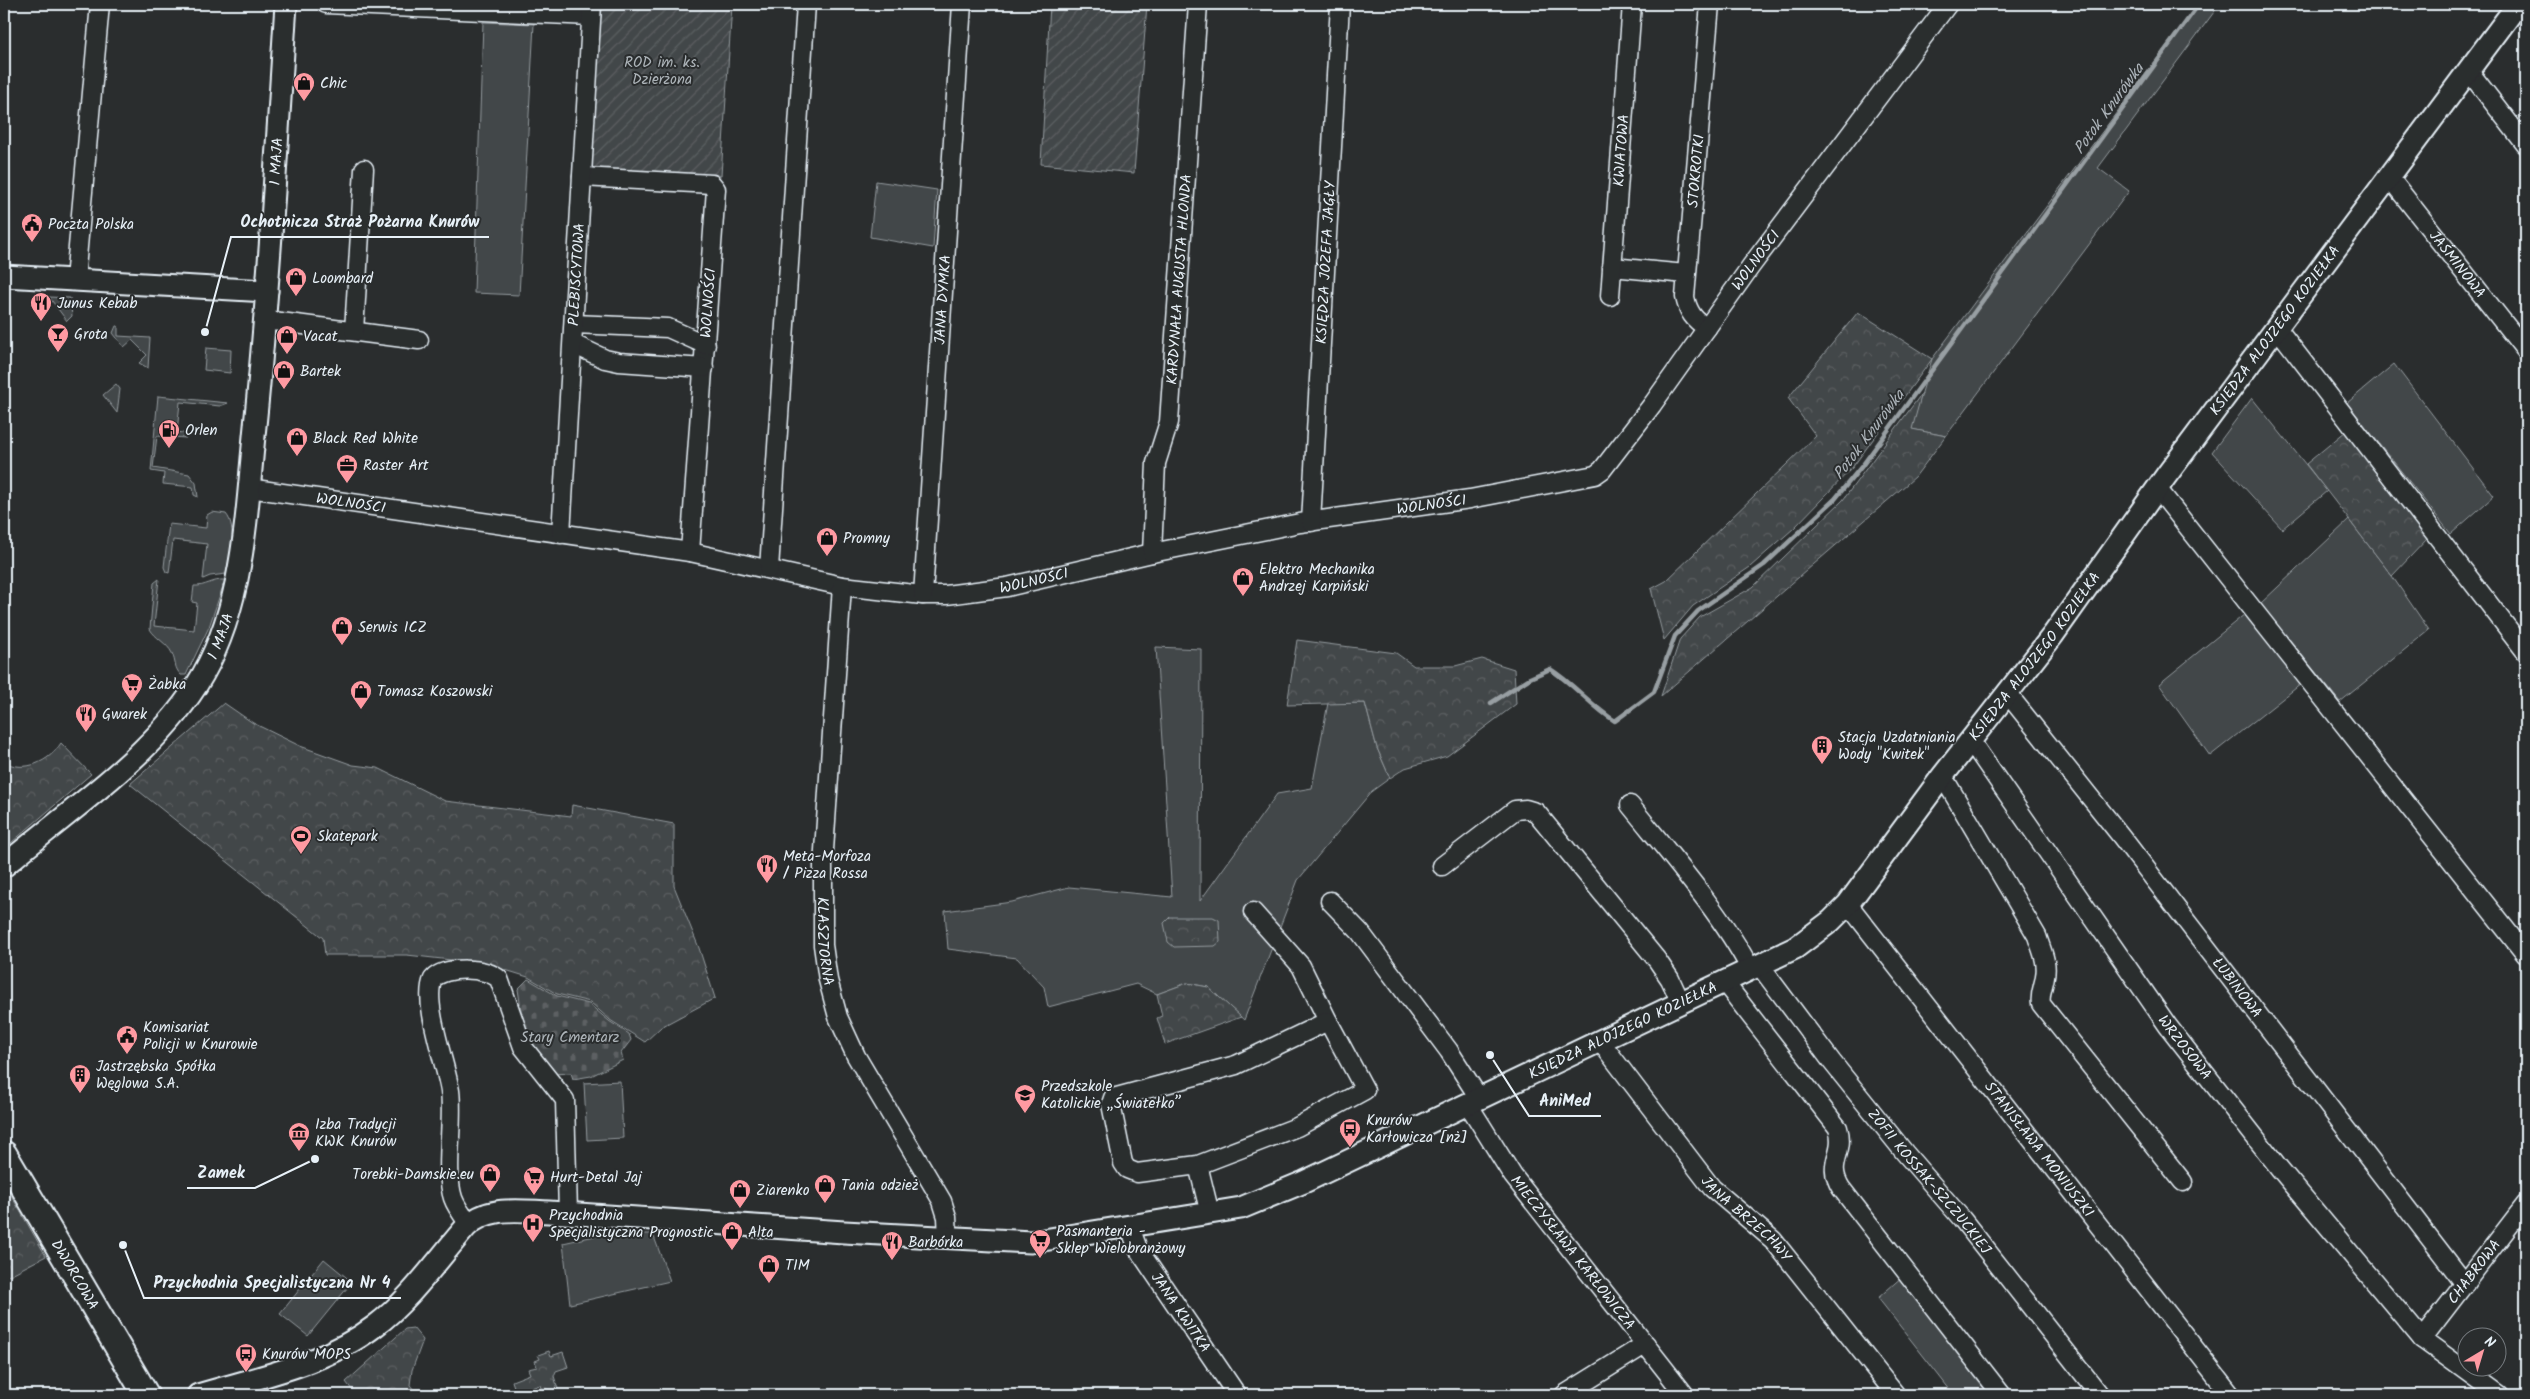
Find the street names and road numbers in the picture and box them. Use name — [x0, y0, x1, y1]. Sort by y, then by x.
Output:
street label: KWIATOWA — [1607, 113, 1637, 188]
street label: STOKROTKI — [1682, 133, 1712, 209]
street label: 1 MAJA — [263, 137, 291, 186]
street label: KARDYNAŁA AUGUSTA HLONDA — [1161, 173, 1199, 386]
street label: KSIĘDZA JÓZEFA JAGŁY — [1310, 179, 1343, 345]
street label: PLEBISCYTOWA — [562, 222, 592, 327]
street label: WOLNOŚCI — [1726, 225, 1787, 296]
street label: JAŚMINOWA — [2422, 226, 2491, 304]
street label: KSIĘDZA ALOJZEGO KOZIEŁKA — [2204, 241, 2347, 421]
street label: JANA DYMKA — [929, 254, 958, 345]
street label: WOLNOŚCI — [695, 267, 723, 339]
street label: WOLNOŚCI — [314, 487, 388, 521]
street label: WOLNOŚCI — [1395, 489, 1468, 522]
street label: WOLNOŚCI — [998, 562, 1071, 601]
street label: KSIĘDZA ALOJZEGO KOZIEŁKA — [1963, 567, 2107, 747]
street label: 1 MAJA — [201, 610, 241, 664]
street label: KLASZTORNA — [810, 897, 840, 989]
street label: ŁUBINOWA — [2205, 953, 2268, 1024]
street label: KSIĘDZA ALOJZEGO KOZIEŁKA — [1525, 976, 1722, 1086]
street label: WRZOSOWA — [2151, 1010, 2217, 1086]
street label: STANISŁAWA MONIUSZKI — [1978, 1077, 2100, 1223]
street label: ZOFII KOSSAK-SZCZUCKIEJ — [1861, 1104, 1997, 1261]
street label: MIECZYSŁAWA KARŁOWICZA — [1504, 1170, 1641, 1336]
street label: JANA BRZECHWY — [1694, 1171, 1798, 1268]
street label: DWORCOWA — [44, 1235, 104, 1315]
street label: CHABROWA — [2442, 1235, 2508, 1310]
street label: JANA KWITKA — [1144, 1268, 1216, 1358]

